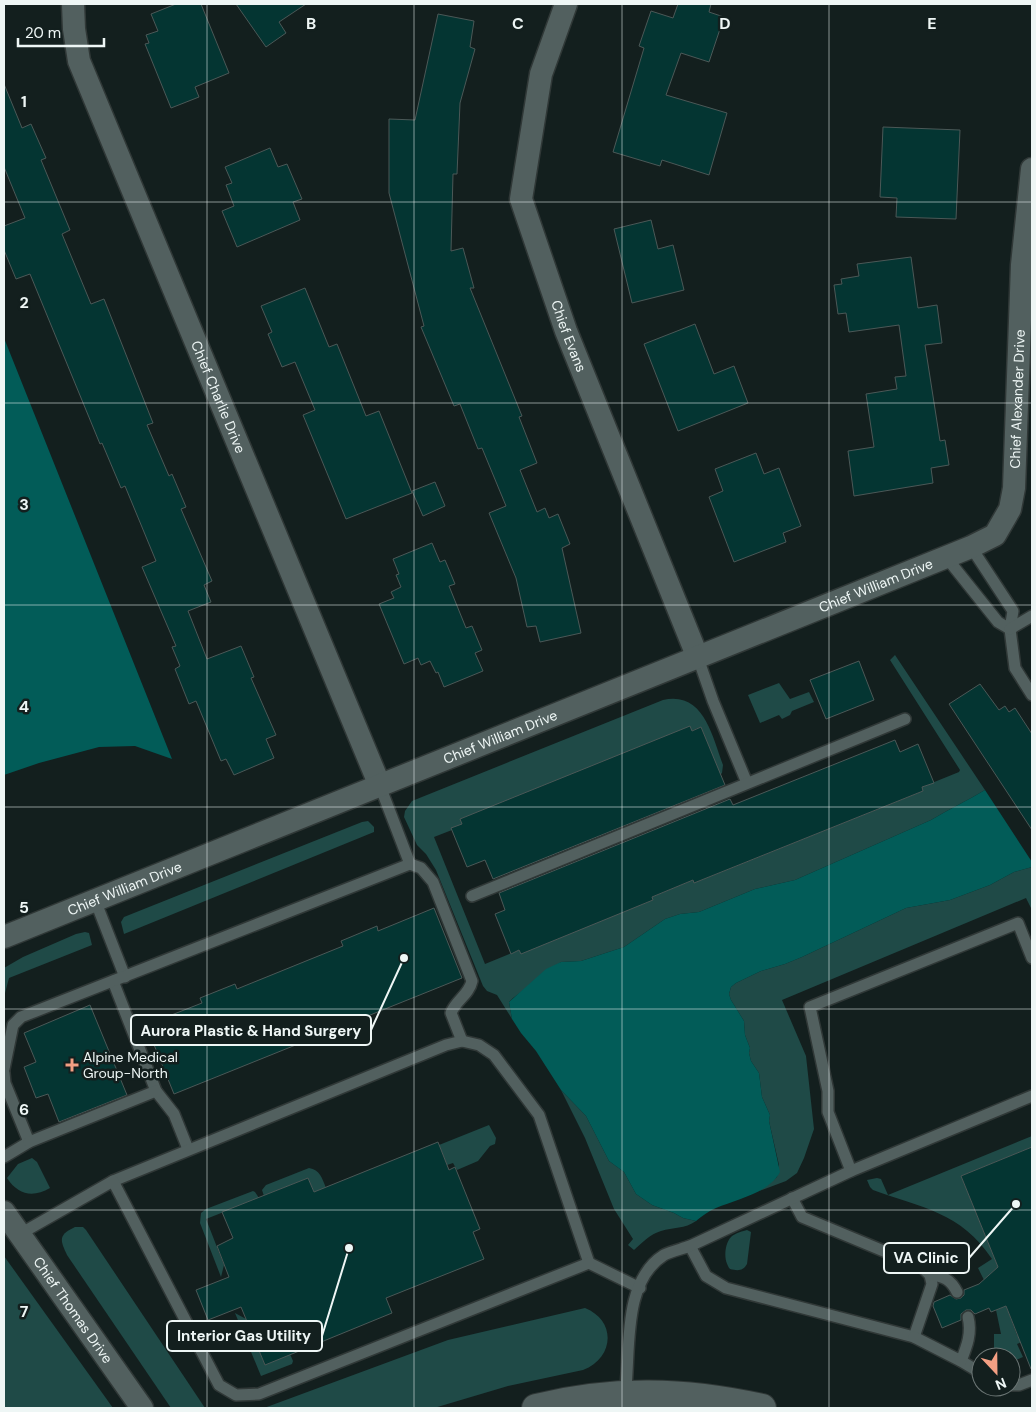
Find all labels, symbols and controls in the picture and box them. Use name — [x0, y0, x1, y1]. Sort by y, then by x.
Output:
text: B — [306, 13, 316, 34]
text: C — [512, 13, 524, 34]
text: D — [719, 13, 731, 34]
text: E — [927, 13, 937, 34]
scale bar — [18, 15, 104, 47]
text: 20 m — [25, 23, 61, 43]
text: 1 — [21, 91, 27, 112]
text: 2 — [19, 292, 29, 313]
street label: Chief Evans — [547, 298, 591, 375]
street label: Chief Alexander Drive — [1006, 329, 1029, 469]
street label: Chief Charlie Drive — [187, 338, 250, 456]
text: 3 — [19, 494, 29, 515]
street label: Chief William Drive — [816, 554, 936, 616]
text: 4 — [19, 696, 29, 717]
street label: Chief William Drive — [440, 706, 560, 768]
street label: Chief William Drive — [65, 857, 184, 919]
text: 5 — [19, 897, 29, 918]
callout: Aurora Plastic & Hand Surgery — [131, 1015, 371, 1045]
text: Aurora Plastic & Hand Surgery — [141, 1021, 361, 1041]
place label: Alpine Medical Group-North — [83, 1048, 178, 1082]
marker: Alpine Medical Group-North — [65, 1058, 79, 1072]
text: 6 — [19, 1099, 29, 1120]
callout: VA Clinic — [884, 1243, 969, 1273]
text: VA Clinic — [893, 1248, 959, 1268]
street label: Chief Thomas Drive — [29, 1253, 117, 1367]
text: 7 — [20, 1301, 29, 1322]
callout: Interior Gas Utility — [167, 1321, 322, 1351]
text: Interior Gas Utility — [177, 1326, 311, 1346]
north arrow — [971, 1347, 1021, 1397]
text: N — [993, 1374, 1009, 1394]

